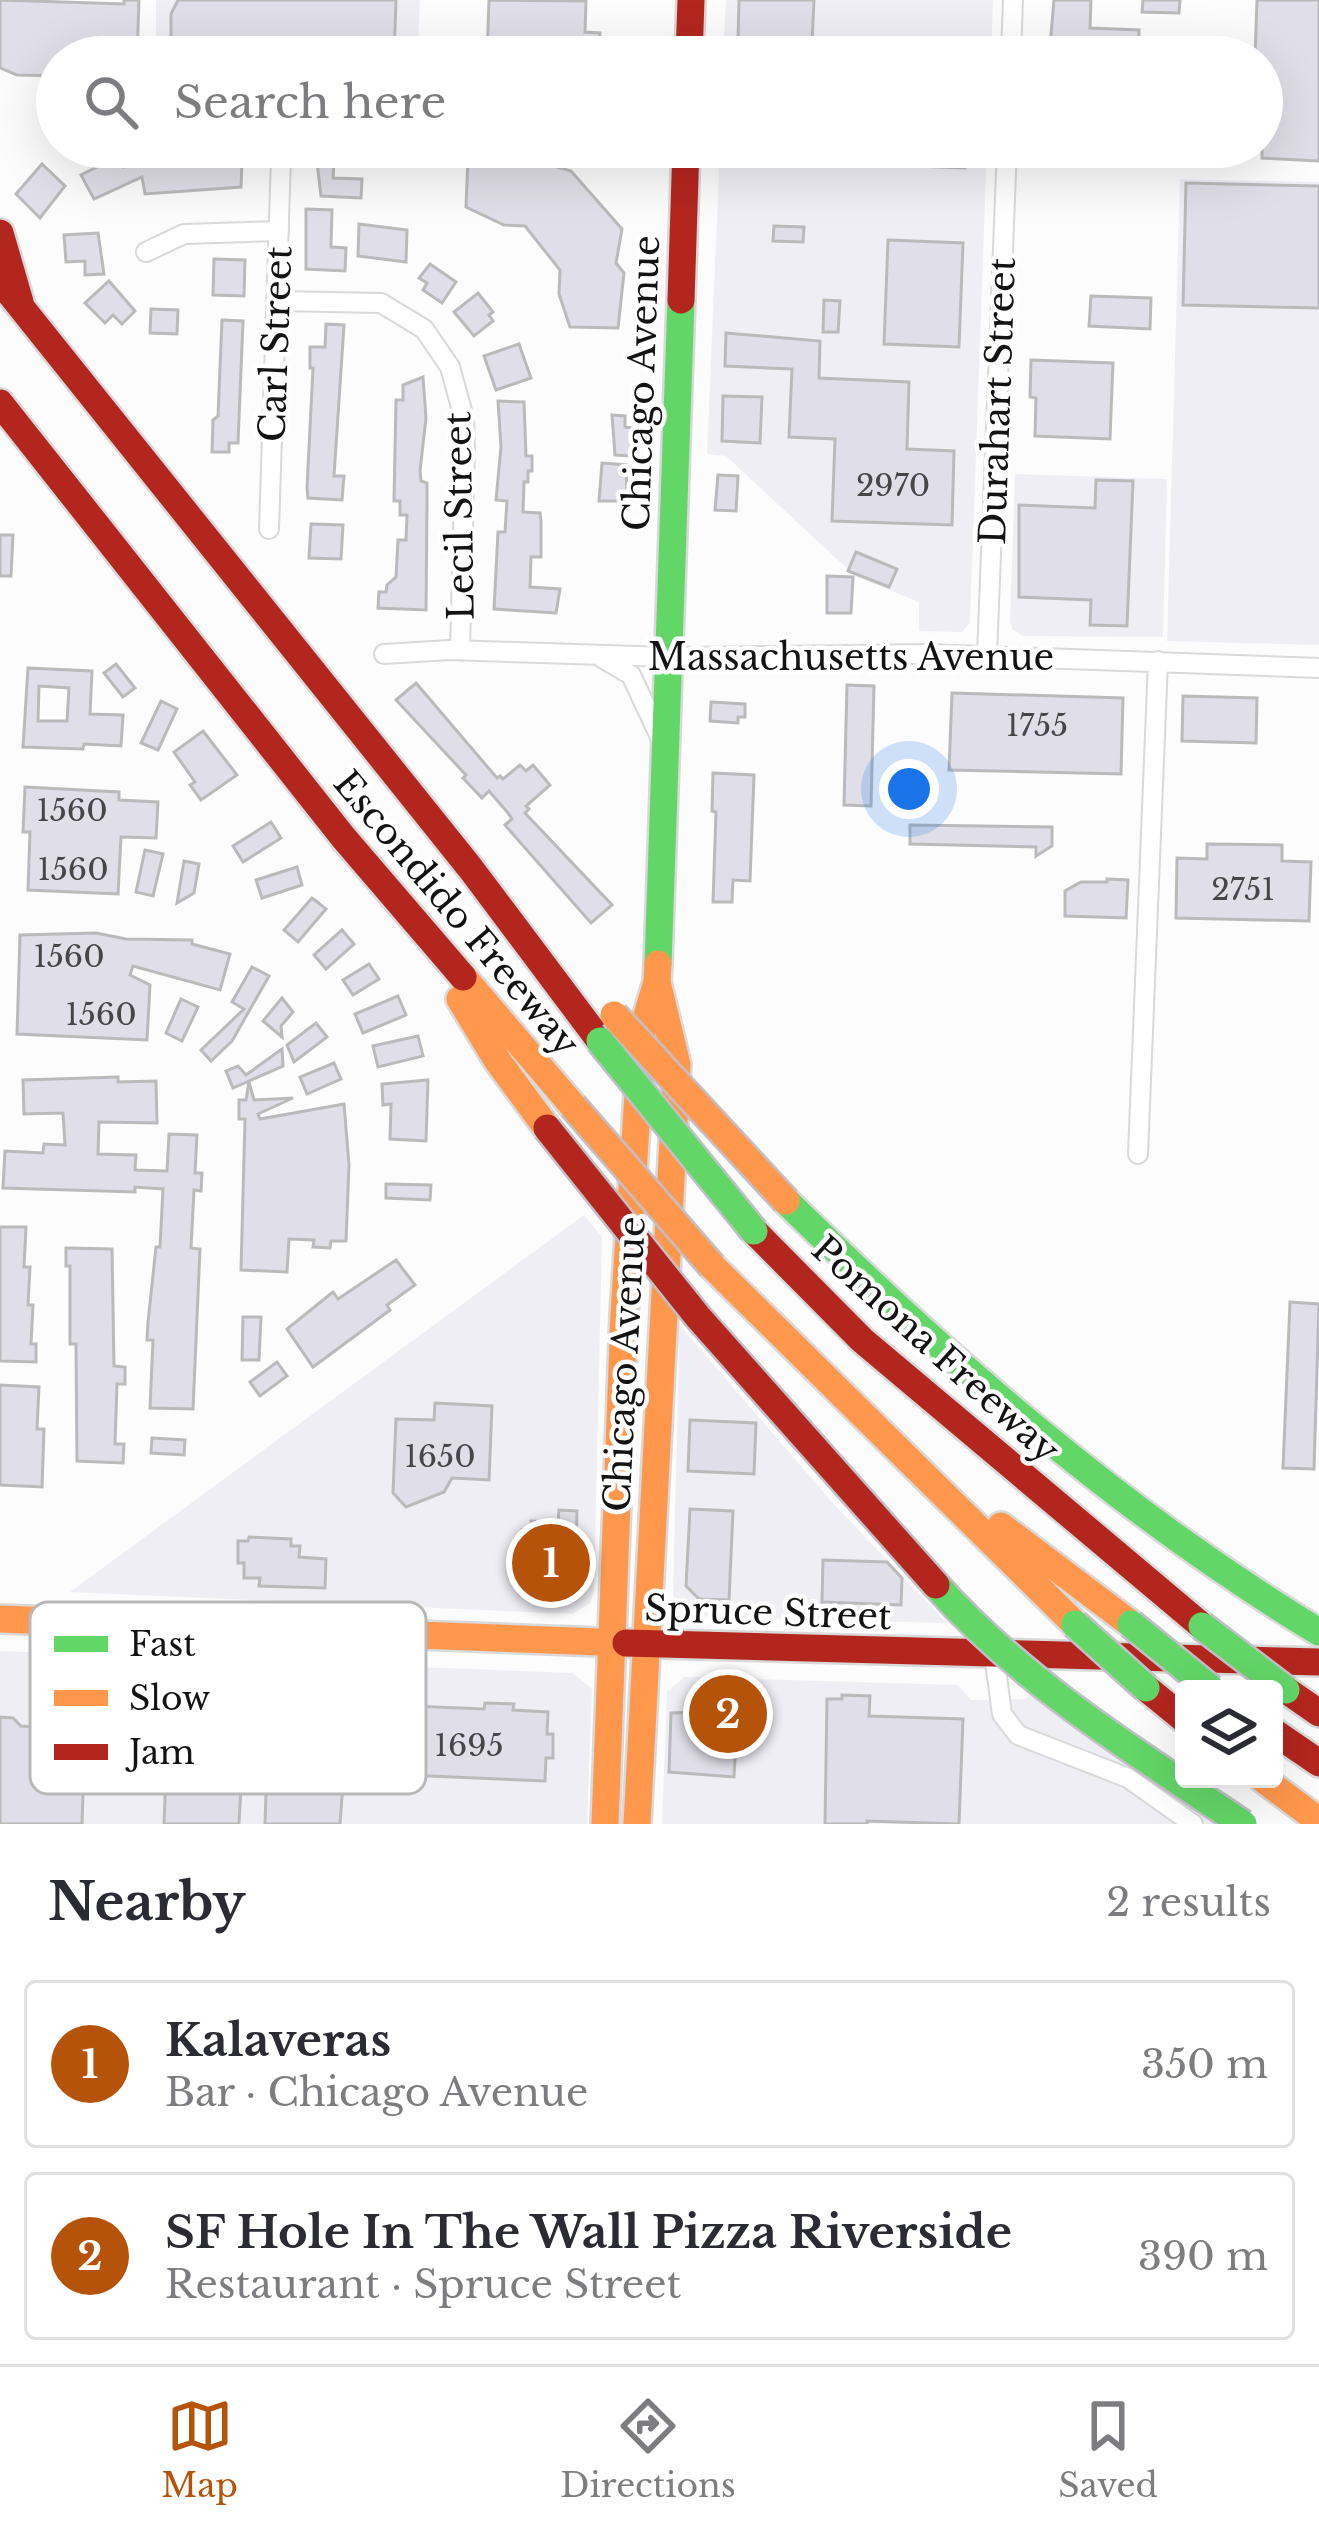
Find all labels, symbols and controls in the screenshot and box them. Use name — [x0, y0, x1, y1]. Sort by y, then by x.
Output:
search box — [36, 36, 1283, 168]
icon: search — [78, 69, 144, 135]
text: Search here — [174, 74, 446, 130]
street label: Chicago Avenue — [614, 234, 669, 532]
street label: Carl Street — [250, 245, 301, 443]
street label: Durahart Street — [970, 256, 1025, 545]
street label: Lecil Street — [435, 411, 484, 621]
house number: 2970 — [856, 467, 930, 504]
street label: Massachusetts Avenue — [648, 635, 1054, 680]
house number: 1755 — [1006, 707, 1068, 744]
your location — [879, 759, 939, 819]
street label: Escondido Freeway — [324, 761, 589, 1065]
house number: 1560 — [36, 792, 108, 829]
house number: 1560 — [37, 851, 109, 888]
house number: 2751 — [1211, 871, 1275, 908]
house number: 1560 — [33, 938, 105, 975]
house number: 1560 — [65, 996, 137, 1033]
street label: Chicago Avenue — [594, 1215, 655, 1513]
street label: Pomona Freeway — [802, 1226, 1069, 1472]
house number: 1650 — [404, 1438, 476, 1475]
pin: 1 — [512, 1518, 590, 1608]
street label: Spruce Street — [644, 1586, 893, 1639]
legend — [30, 1602, 426, 1794]
text: Fast — [129, 1624, 196, 1665]
pin: 2 — [689, 1669, 767, 1759]
text: Slow — [129, 1678, 210, 1719]
map controls — [1175, 1680, 1283, 1788]
button: layers — [1175, 1680, 1283, 1788]
house number: 1695 — [435, 1727, 504, 1764]
text: Jam — [125, 1732, 195, 1773]
text: Nearby — [48, 1871, 245, 1934]
text: 2 results — [1106, 1878, 1271, 1927]
text: Kalaveras — [165, 2012, 391, 2068]
text: 1 — [81, 2040, 99, 2089]
text: 350 m — [1141, 2040, 1268, 2089]
text: Bar · Chicago Avenue — [165, 2068, 588, 2117]
text: SF Hole In The Wall Pizza Riverside — [165, 2204, 1012, 2260]
text: 2 — [77, 2232, 103, 2281]
text: 390 m — [1138, 2232, 1268, 2281]
text: Restaurant · Spruce Street — [165, 2260, 681, 2309]
tab: Map — [161, 2393, 238, 2506]
tab: Directions — [560, 2393, 736, 2506]
tab: Saved — [1058, 2393, 1158, 2506]

